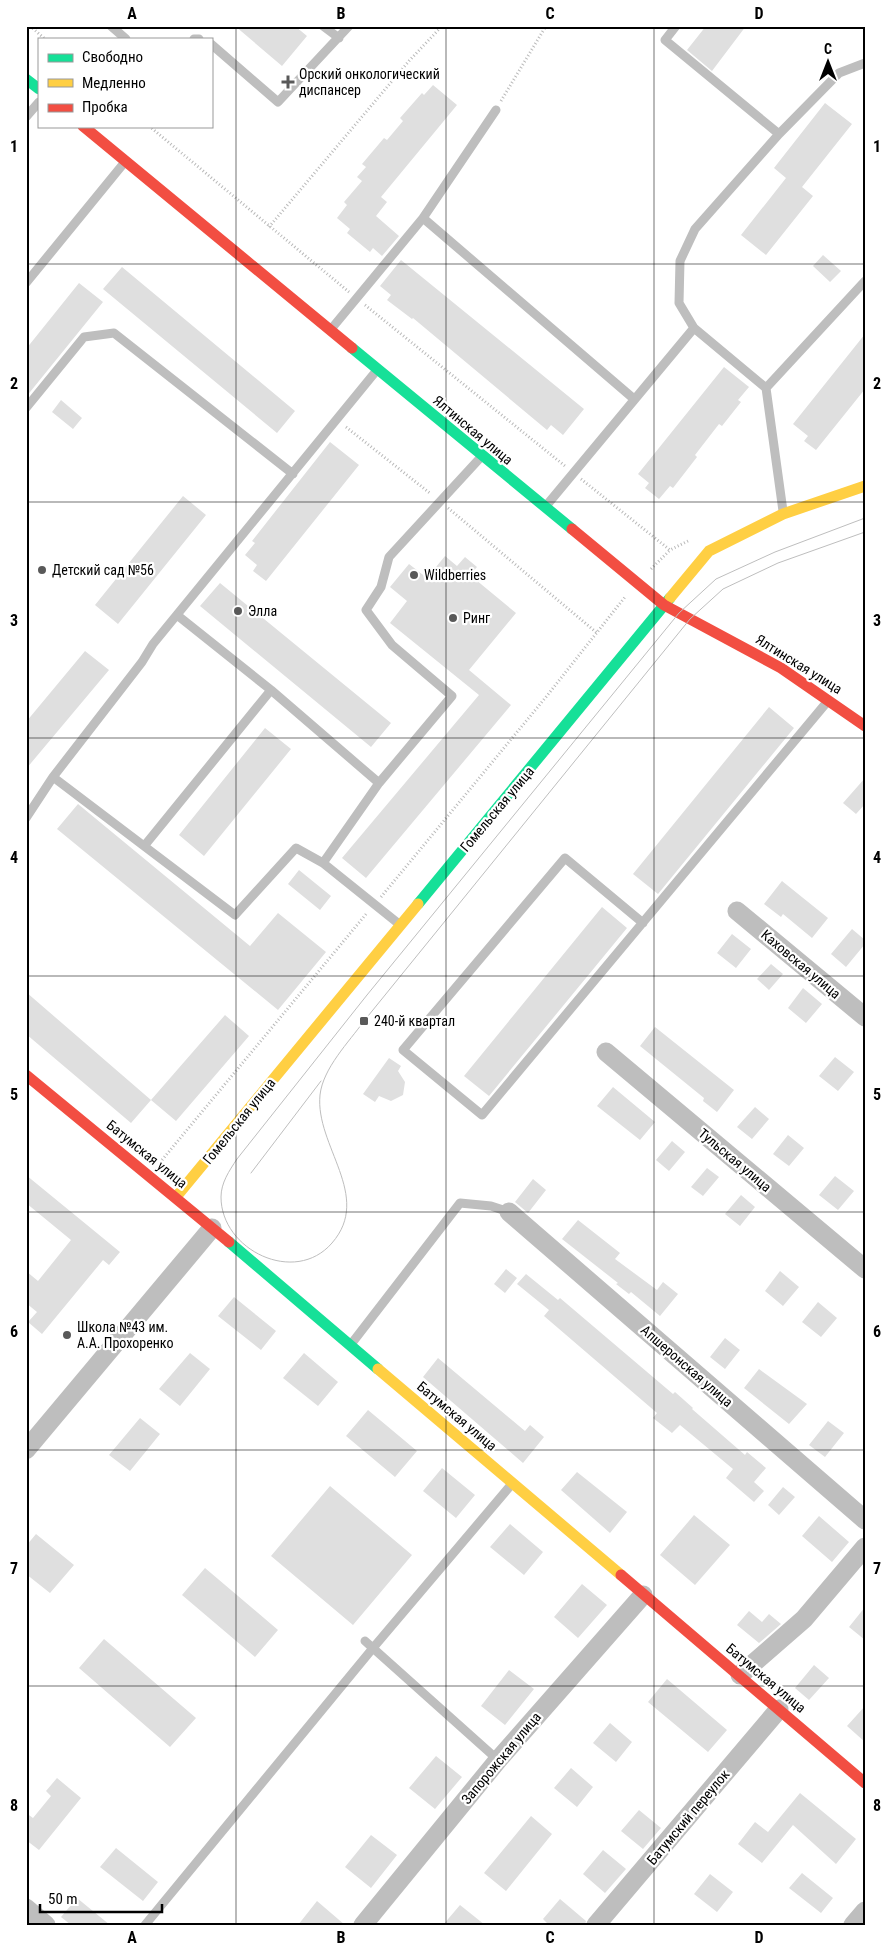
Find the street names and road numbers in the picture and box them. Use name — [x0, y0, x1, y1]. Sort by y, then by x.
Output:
street label: Ялтинская улица — [430, 392, 516, 468]
street label: Ялтинская улица — [753, 631, 845, 697]
street label: Гомельская улица — [457, 763, 537, 855]
street label: Каховская улица — [758, 926, 844, 1002]
street label: Гомельская улица — [200, 1075, 278, 1167]
street label: Батумская улица — [104, 1117, 190, 1191]
street label: Тульская улица — [695, 1125, 775, 1195]
street label: Апшеронская улица — [638, 1322, 736, 1410]
street label: Батумская улица — [414, 1378, 500, 1454]
street label: Батумская улица — [723, 1640, 809, 1716]
street label: Запорожская улица — [458, 1709, 544, 1807]
street label: Батумский переулок — [644, 1766, 733, 1868]

